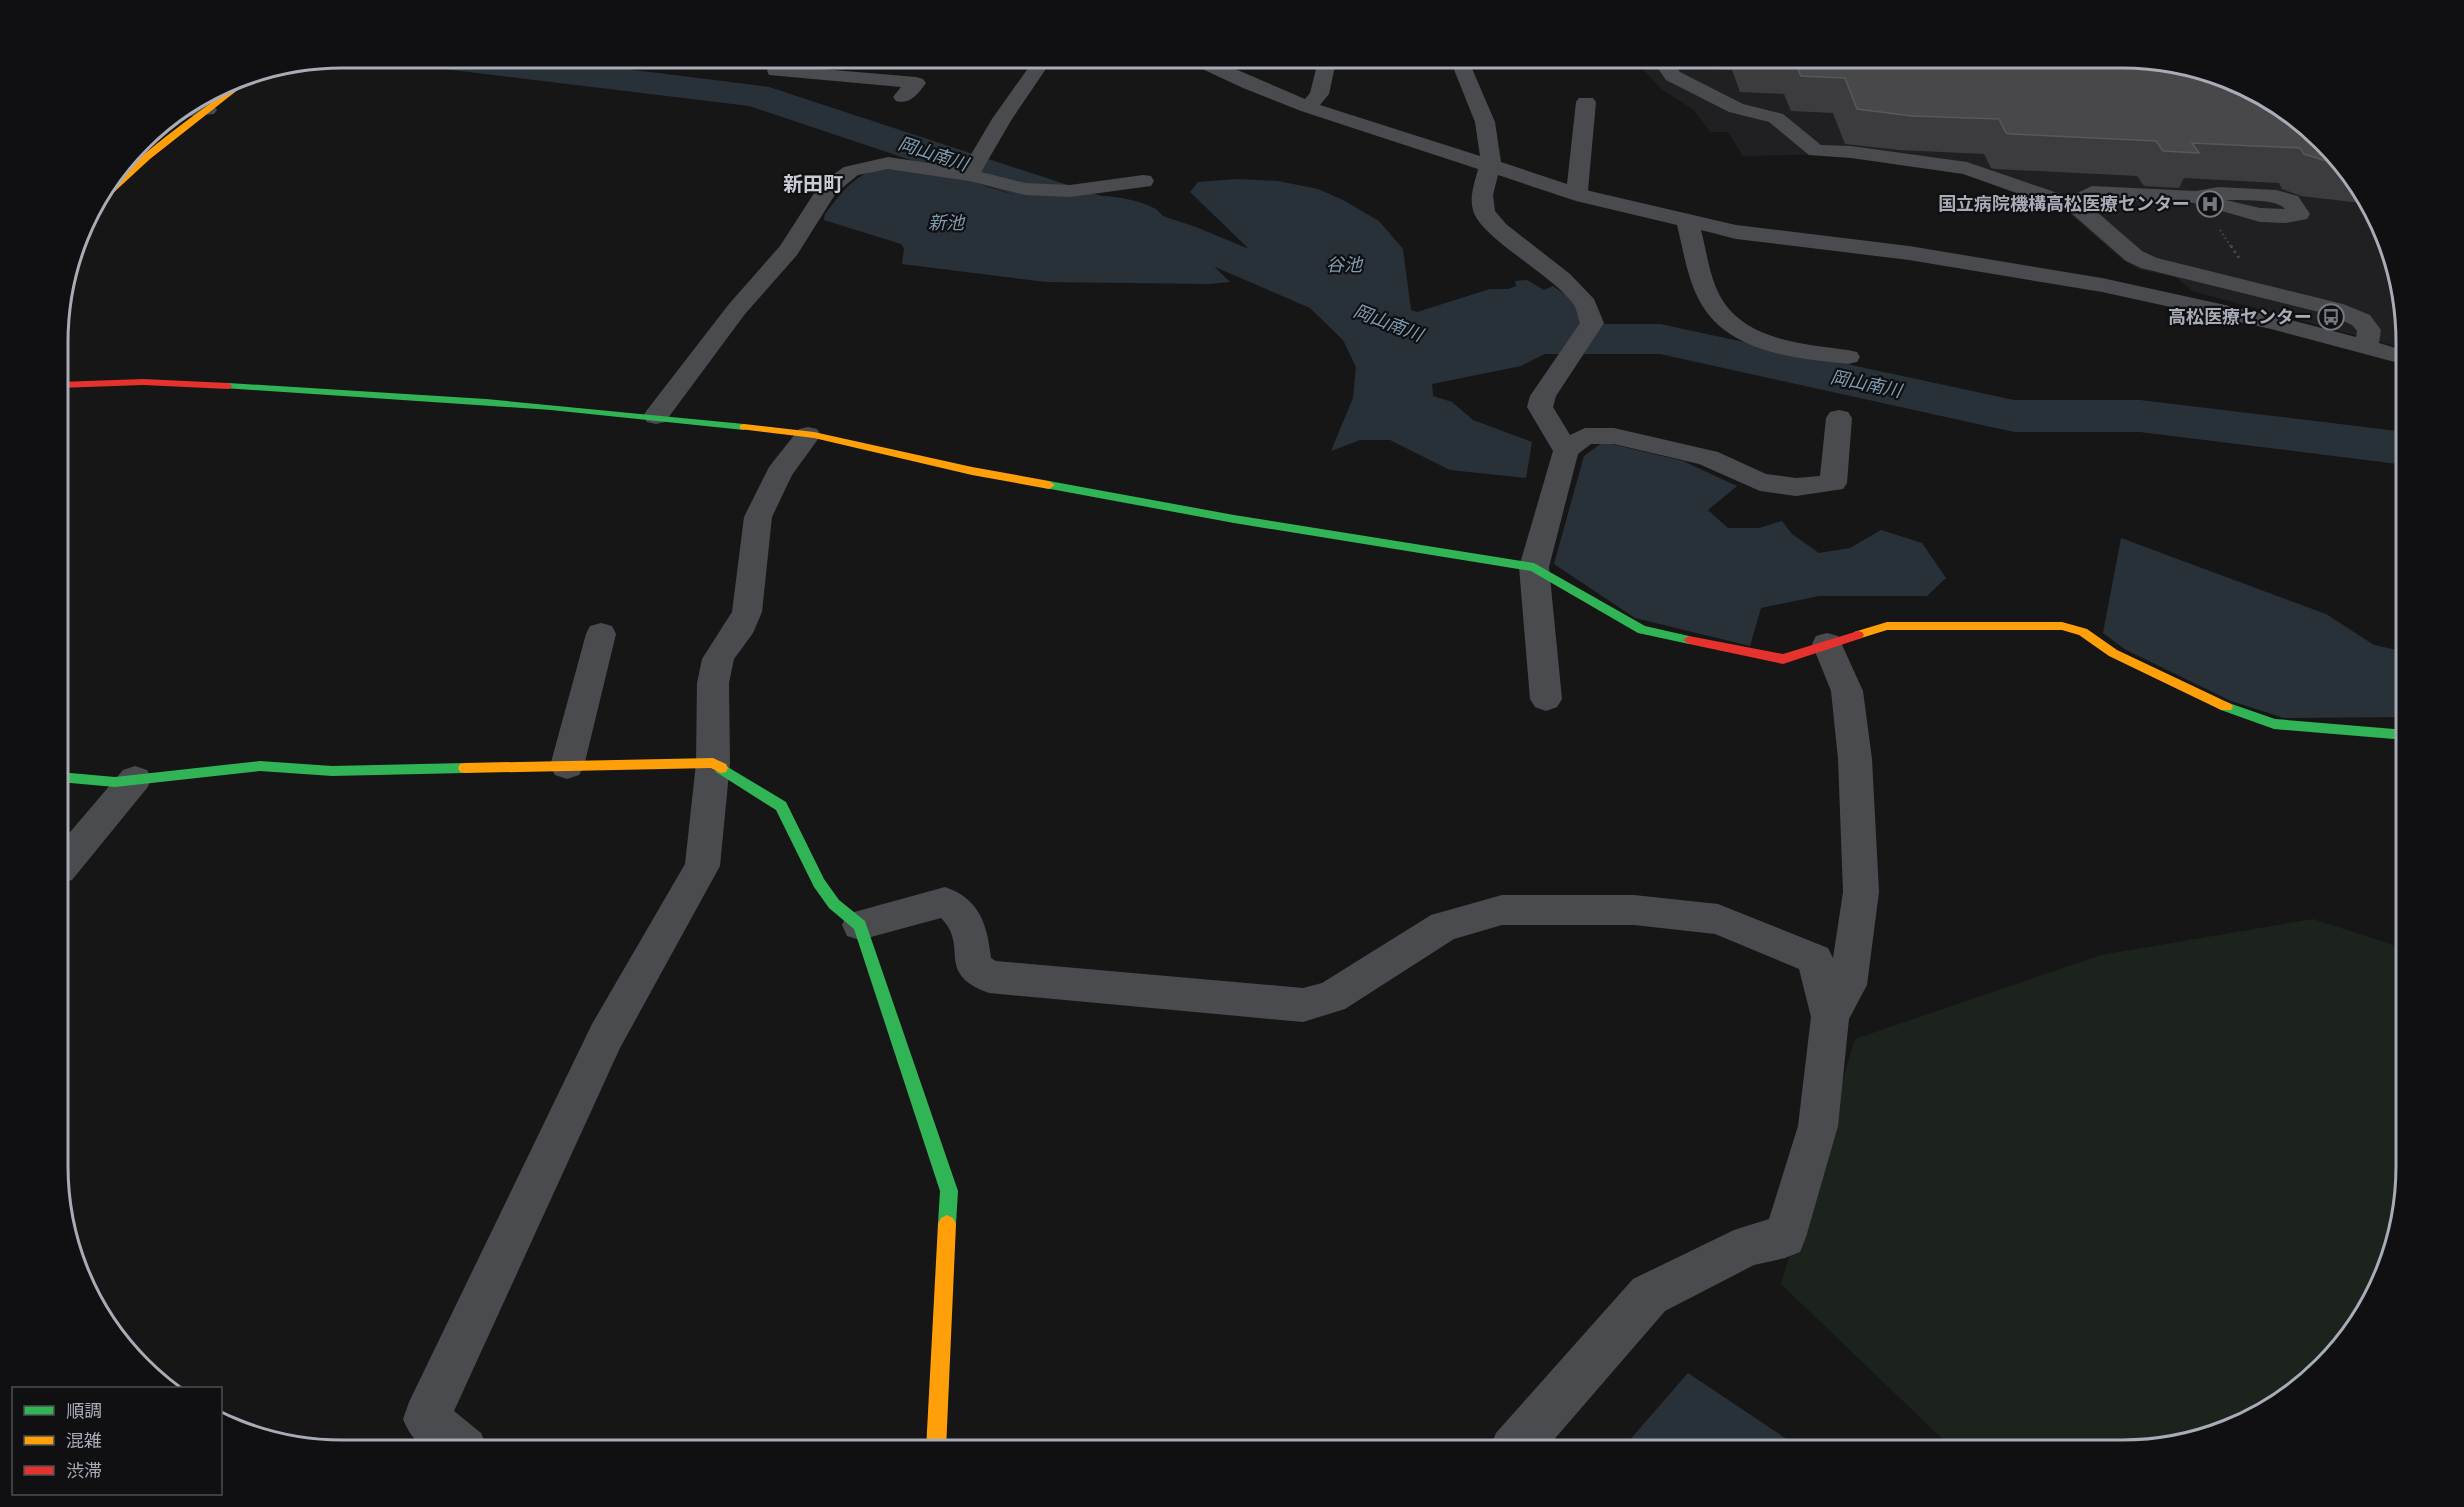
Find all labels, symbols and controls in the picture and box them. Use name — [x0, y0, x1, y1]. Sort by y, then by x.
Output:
water label: 岡山南川 — [895, 132, 973, 176]
district label: 新田町 — [783, 172, 843, 197]
hospital icon: 国立病院機構高松医療センター — [2195, 189, 2225, 219]
place label: 国立病院機構高松医療センター — [1938, 193, 2190, 215]
water label: 新池 — [928, 212, 966, 234]
water label: 谷池 — [1326, 254, 1364, 276]
water label: 岡山南川 — [1350, 300, 1427, 347]
bus stop icon: 高松医療センター — [2316, 302, 2346, 332]
place label: 高松医療センター — [2168, 306, 2312, 328]
water label: 岡山南川 — [1828, 366, 1905, 403]
legend — [12, 1387, 222, 1495]
text: 順調 — [66, 1400, 102, 1422]
text: 混雑 — [66, 1430, 102, 1452]
text: 渋滞 — [66, 1460, 102, 1482]

